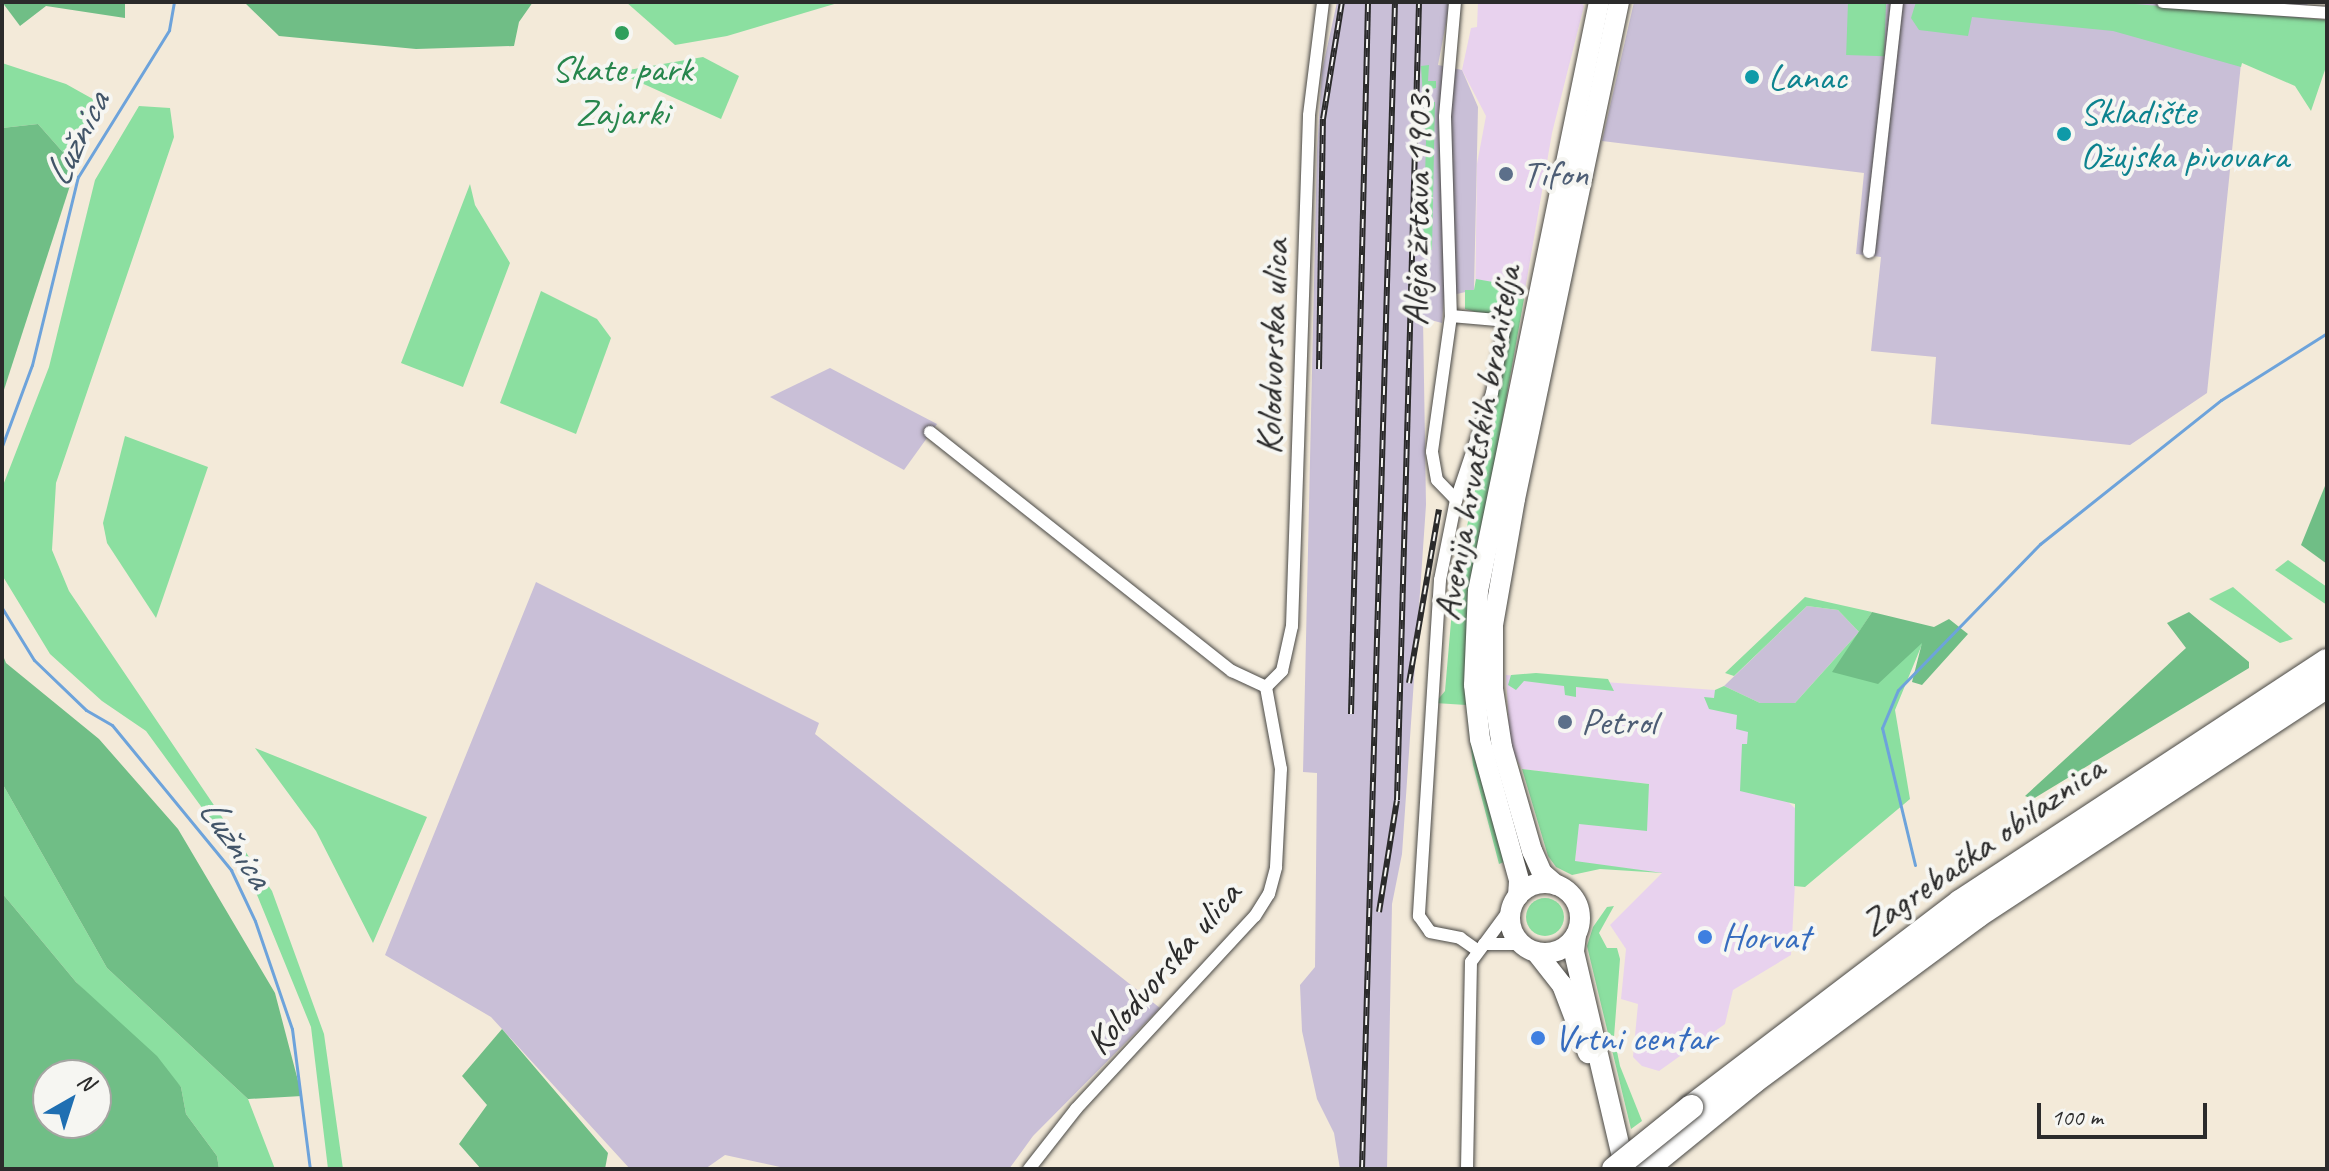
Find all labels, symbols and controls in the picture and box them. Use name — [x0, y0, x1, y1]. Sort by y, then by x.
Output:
marker: Skate park Zajarki — [613, 24, 631, 42]
place label: Skate park Zajarki — [551, 46, 693, 136]
place label: Lanac — [1768, 54, 1846, 100]
marker: Lanac — [1743, 68, 1761, 86]
water label: Lužnica — [32, 84, 120, 194]
street label: Aleja žrtava 1903. — [1392, 88, 1442, 326]
place label: Skladište Ožujska pivovara — [2080, 89, 2290, 178]
marker: Skladište Ožujska pivovara — [2055, 125, 2073, 143]
place label: Tifon — [1522, 151, 1588, 197]
marker: Tifon — [1497, 165, 1515, 183]
street label: Kolodvorska ulica — [1245, 239, 1299, 455]
street label: Avenija hrvatskih branitelja — [1423, 261, 1531, 625]
place label: Petrol — [1581, 699, 1656, 745]
marker: Petrol — [1556, 713, 1574, 731]
street label: Zagrebačka obilaznica — [1852, 746, 2112, 946]
water label: Lužnica — [189, 788, 283, 896]
street label: Kolodvorska ulica — [1075, 872, 1251, 1064]
place label: Horvat — [1721, 914, 1810, 960]
marker: Horvat — [1696, 928, 1714, 946]
place label: Vrtni centar — [1554, 1015, 1716, 1061]
marker: Vrtni centar — [1529, 1029, 1547, 1047]
north arrow — [32, 1059, 112, 1139]
text: N — [72, 1067, 100, 1097]
scale bar — [2041, 1087, 2211, 1137]
text: 100 m — [2051, 1102, 2103, 1132]

